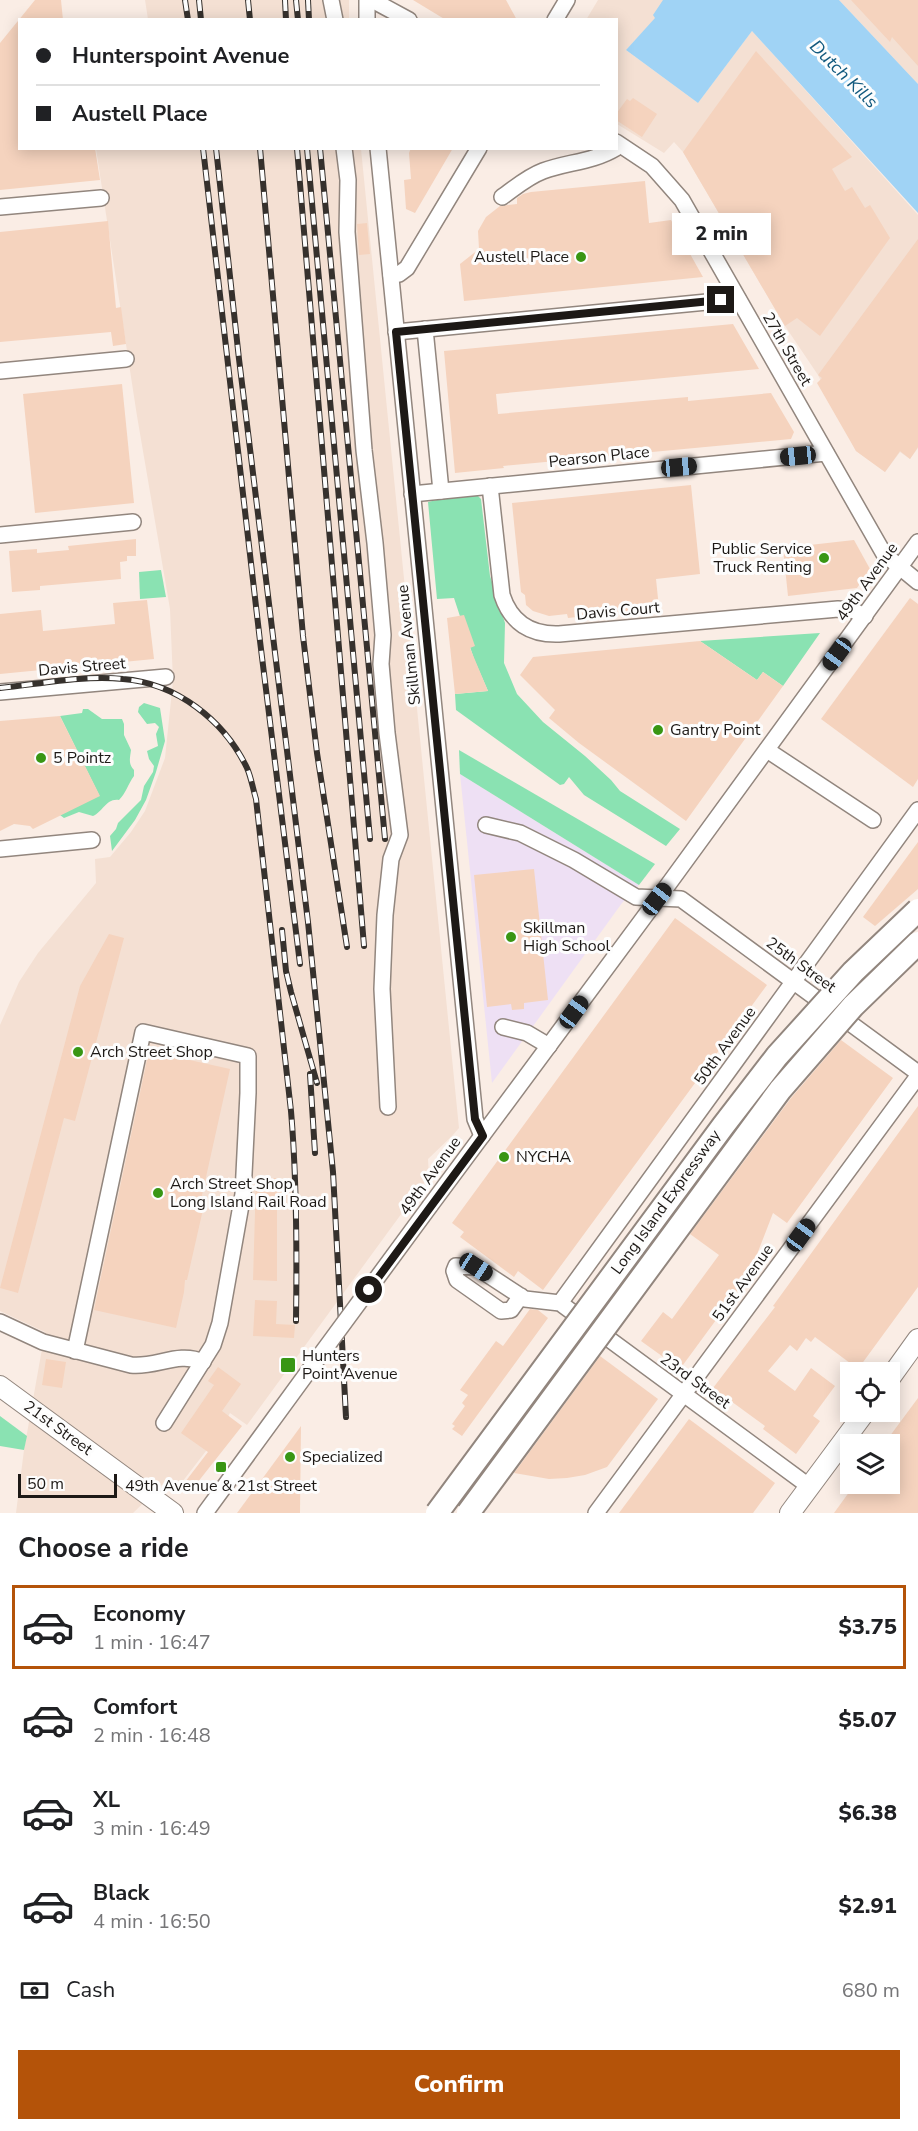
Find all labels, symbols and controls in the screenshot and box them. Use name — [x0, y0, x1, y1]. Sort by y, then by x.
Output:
water label: Dutch Kills — [805, 35, 883, 113]
text: Hunterspoint Avenue — [72, 41, 289, 71]
text: Austell Place — [72, 99, 207, 129]
callout: 2 min — [672, 213, 771, 255]
text: 2 min — [695, 220, 748, 247]
place label: Austell Place — [474, 246, 569, 268]
marker: Austell Place — [574, 250, 588, 264]
route end — [707, 286, 734, 313]
street label: 27th Street — [757, 308, 817, 390]
street label: Pearson Place — [547, 441, 651, 473]
car — [779, 445, 817, 467]
car — [660, 456, 698, 478]
place label: Public Service Truck Renting — [711, 538, 812, 578]
street label: 49th Avenue — [831, 538, 903, 626]
marker: Public Service Truck Renting — [817, 551, 831, 565]
street label: Skillman Avenue — [392, 584, 426, 706]
street label: Davis Court — [575, 596, 661, 626]
car — [819, 634, 855, 674]
street label: Davis Street — [37, 652, 127, 682]
place label: Gantry Point — [670, 719, 761, 741]
marker: Gantry Point — [651, 723, 665, 737]
place label: 5 Pointz — [53, 747, 111, 769]
marker: 5 Pointz — [34, 751, 48, 765]
car — [639, 879, 675, 919]
place label: Skillman High School — [523, 917, 611, 957]
marker: Skillman High School — [504, 930, 518, 944]
street label: 25th Street — [762, 932, 841, 998]
car — [556, 992, 592, 1032]
street label: 50th Avenue — [689, 1002, 761, 1090]
place label: Arch Street Shop — [90, 1041, 213, 1063]
marker: Arch Street Shop — [71, 1045, 85, 1059]
street label: Long Island Expressway — [606, 1125, 726, 1279]
street label: 49th Avenue — [394, 1132, 466, 1220]
place label: NYCHA — [516, 1146, 572, 1168]
marker: NYCHA — [497, 1150, 511, 1164]
place label: Arch Street Shop Long Island Rail Road — [170, 1173, 327, 1213]
marker: Arch Street Shop Long Island Rail Road — [151, 1186, 165, 1200]
car — [783, 1215, 819, 1255]
street label: 51st Avenue — [707, 1240, 779, 1326]
car — [456, 1250, 496, 1284]
route start — [355, 1276, 382, 1303]
place label: Hunters Point Avenue — [302, 1345, 398, 1385]
street label: 23rd Street — [655, 1348, 735, 1414]
marker: Hunters Point Avenue — [279, 1356, 297, 1374]
map controls — [840, 1362, 900, 1494]
button: locate — [840, 1362, 900, 1422]
street label: 21st Street — [19, 1396, 97, 1461]
button: layers — [840, 1434, 900, 1494]
place label: Specialized — [302, 1446, 383, 1468]
marker: Specialized — [283, 1450, 297, 1464]
marker: 49th Avenue & 21st Street — [214, 1460, 228, 1474]
scale bar — [18, 1471, 117, 1498]
text: 50 m — [27, 1473, 64, 1495]
place label: 49th Avenue & 21st Street — [125, 1475, 317, 1497]
text: Choose a ride — [18, 1530, 189, 1567]
text: Economy — [93, 1599, 185, 1629]
icon: car — [21, 1600, 75, 1654]
text: $3.75 — [838, 1612, 897, 1642]
text: 1 min · 16:47 — [93, 1629, 211, 1656]
text: Comfort — [93, 1692, 177, 1722]
icon: car — [21, 1693, 75, 1747]
text: $5.07 — [838, 1705, 897, 1735]
text: 2 min · 16:48 — [93, 1722, 211, 1749]
text: XL — [93, 1785, 120, 1815]
icon: car — [21, 1786, 75, 1840]
text: $6.38 — [838, 1798, 897, 1828]
text: 3 min · 16:49 — [93, 1815, 211, 1842]
text: Black — [93, 1878, 149, 1908]
icon: car — [21, 1879, 75, 1933]
text: $2.91 — [838, 1891, 897, 1921]
text: 4 min · 16:50 — [93, 1908, 211, 1935]
icon: cash — [18, 1974, 51, 2007]
text: Cash — [66, 1975, 115, 2005]
text: 680 m — [842, 1977, 900, 2004]
button: Confirm — [18, 2050, 900, 2119]

